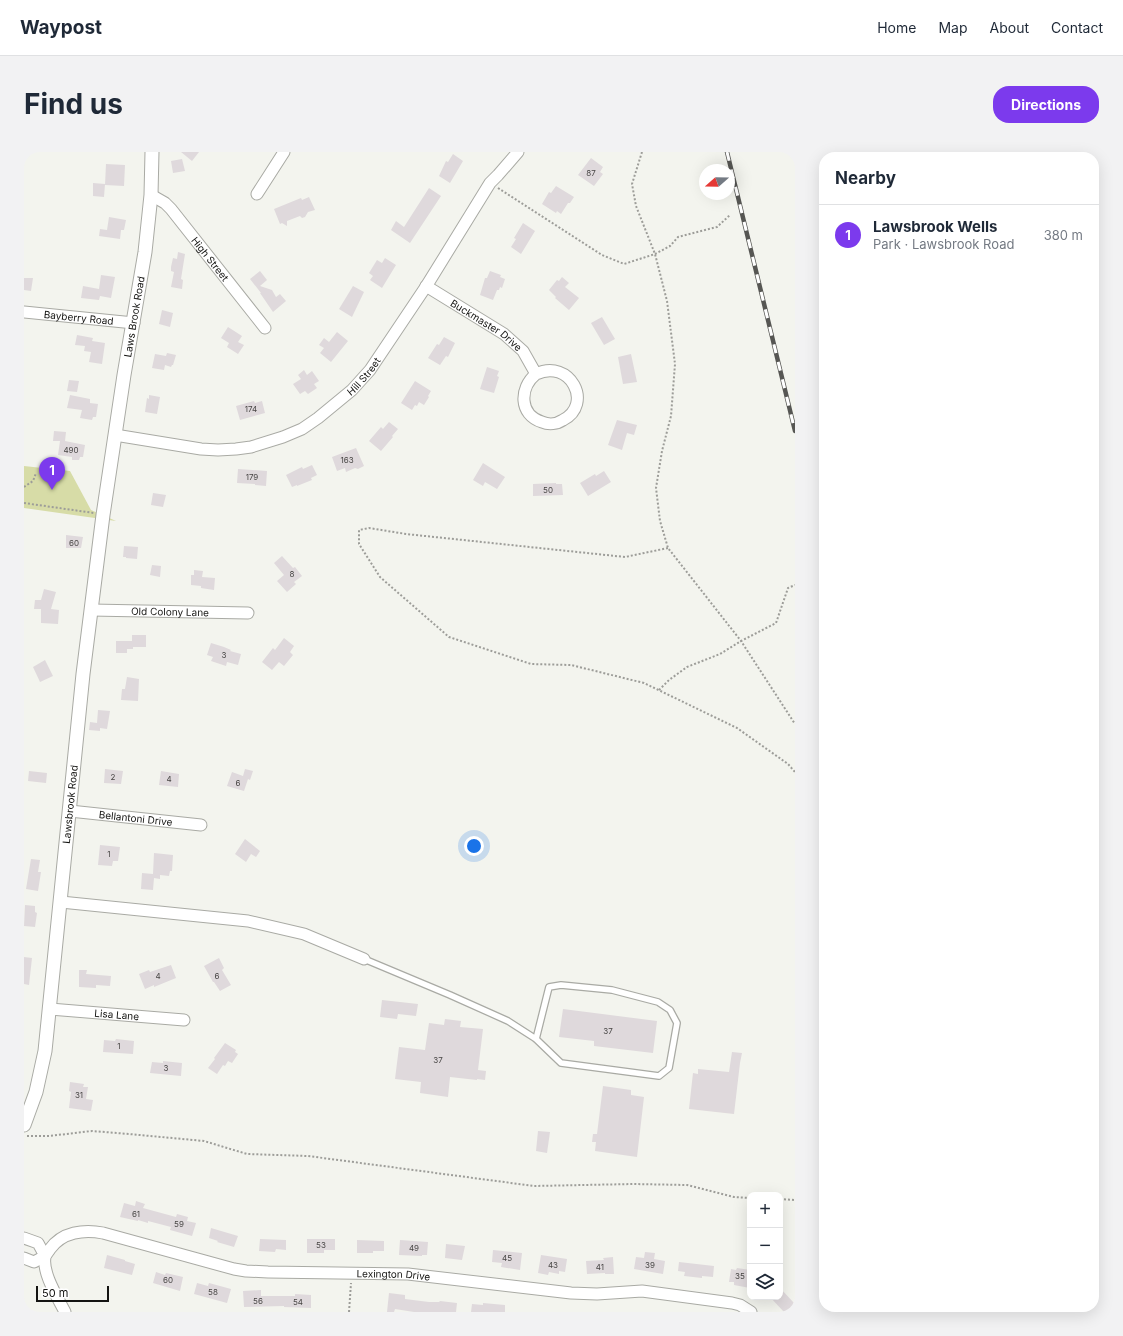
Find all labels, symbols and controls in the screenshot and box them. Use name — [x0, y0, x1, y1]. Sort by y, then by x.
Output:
text: Waypost — [20, 16, 102, 39]
text: Home — [877, 19, 916, 36]
text: Map — [938, 19, 968, 36]
text: About — [990, 19, 1029, 36]
text: Contact — [1051, 19, 1103, 36]
button: Directions — [993, 86, 1099, 123]
text: Find us — [24, 87, 123, 121]
north arrow — [699, 164, 735, 200]
house number: 87 — [586, 168, 596, 178]
text: Nearby — [835, 168, 896, 188]
text: Lawsbrook Wells — [873, 217, 997, 236]
text: 1 — [845, 227, 851, 243]
text: 380 m — [1044, 227, 1083, 243]
street label: High Street — [189, 234, 232, 284]
text: Park · Lawsbrook Road — [873, 236, 1014, 252]
street label: Laws Brook Road — [121, 275, 147, 358]
street label: Buckmaster Drive — [448, 297, 525, 353]
street label: Bayberry Road — [43, 308, 114, 327]
street label: Hill Street — [344, 354, 383, 398]
house number: 174 — [245, 404, 257, 414]
house number: 490 — [63, 445, 79, 455]
house number: 163 — [340, 455, 354, 465]
pin: 1 — [39, 457, 65, 490]
house number: 179 — [246, 472, 258, 482]
house number: 50 — [543, 485, 553, 495]
house number: 60 — [69, 538, 79, 548]
house number: 8 — [290, 569, 295, 579]
street label: Old Colony Lane — [131, 605, 209, 618]
house number: 3 — [222, 650, 227, 660]
street label: Lawsbrook Road — [60, 764, 80, 844]
house number: 2 — [111, 772, 116, 782]
house number: 4 — [166, 774, 172, 784]
house number: 6 — [236, 778, 241, 788]
street label: Bellantoni Drive — [98, 808, 173, 828]
your location — [464, 836, 484, 856]
house number: 1 — [107, 849, 111, 859]
house number: 4 — [155, 971, 161, 981]
house number: 6 — [215, 971, 220, 981]
street label: Lisa Lane — [94, 1007, 140, 1022]
house number: 37 — [603, 1026, 613, 1036]
house number: 1 — [117, 1041, 121, 1051]
house number: 37 — [433, 1055, 443, 1065]
house number: 3 — [164, 1063, 169, 1073]
house number: 31 — [75, 1090, 83, 1100]
map controls — [747, 1192, 783, 1300]
button: + — [747, 1192, 783, 1228]
house number: 61 — [132, 1209, 140, 1219]
house number: 59 — [174, 1219, 184, 1229]
button: − — [747, 1228, 783, 1264]
house number: 53 — [316, 1240, 326, 1250]
house number: 49 — [409, 1243, 419, 1253]
house number: 45 — [502, 1253, 512, 1263]
house number: 43 — [548, 1260, 558, 1270]
house number: 39 — [645, 1260, 655, 1270]
house number: 41 — [596, 1262, 604, 1272]
button: layers — [747, 1264, 783, 1300]
street label: Lexington Drive — [356, 1267, 431, 1283]
house number: 35 — [735, 1271, 745, 1281]
house number: 60 — [163, 1275, 173, 1285]
scale bar — [36, 1284, 109, 1303]
text: 50 m — [42, 1286, 68, 1300]
house number: 58 — [208, 1287, 218, 1297]
house number: 56 — [253, 1296, 263, 1306]
house number: 54 — [293, 1297, 303, 1307]

